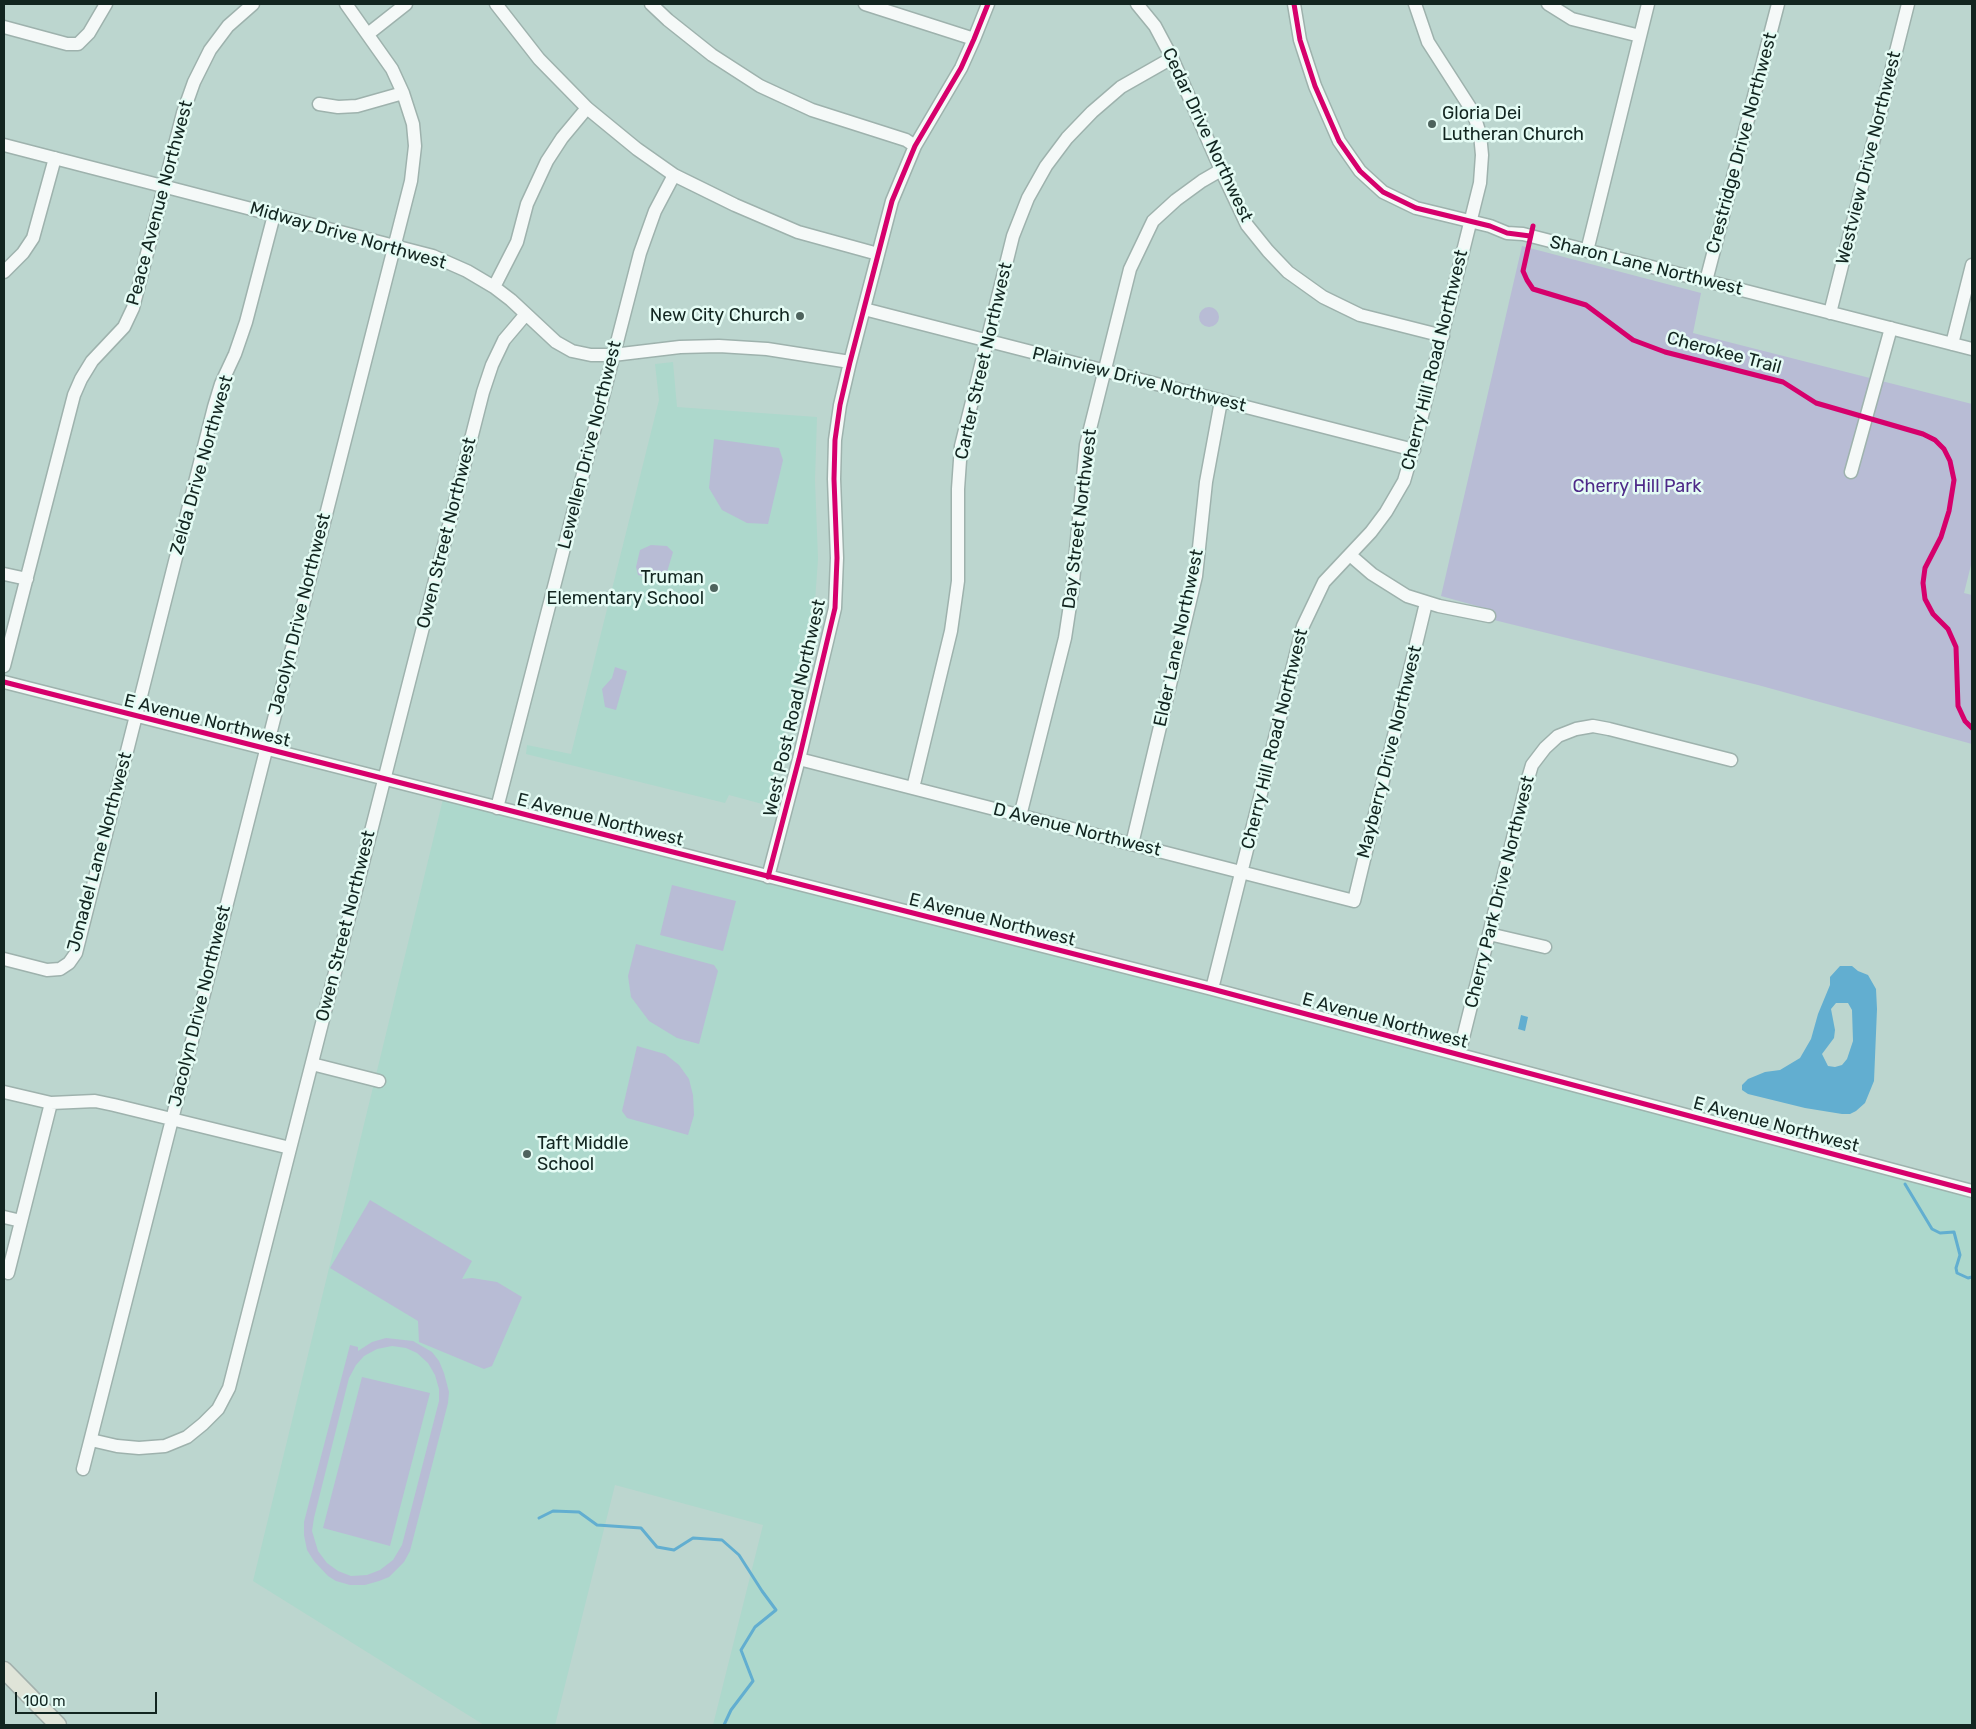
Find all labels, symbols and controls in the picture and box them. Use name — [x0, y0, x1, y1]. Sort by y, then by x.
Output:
street label: Crestridge Drive Northwest — [1702, 30, 1782, 256]
street label: Cedar Drive Northwest — [1157, 44, 1257, 226]
street label: Westview Drive Northwest — [1832, 49, 1906, 267]
street label: Peace Avenue Northwest — [122, 98, 198, 308]
place label: Gloria Dei Lutheran Church — [1442, 103, 1584, 146]
marker: Gloria Dei Lutheran Church — [1426, 118, 1438, 130]
street label: Midway Drive Northwest — [247, 198, 449, 274]
street label: Sharon Lane Northwest — [1547, 232, 1745, 300]
street label: Cherry Hill Road Northwest — [1397, 247, 1473, 473]
street label: Carter Street Northwest — [951, 260, 1017, 462]
place label: New City Church — [650, 305, 790, 327]
marker: New City Church — [794, 310, 806, 322]
street label: Cherokee Trail — [1664, 327, 1784, 379]
street label: Lewellen Drive Northwest — [554, 339, 626, 551]
street label: Plainview Drive Northwest — [1030, 343, 1248, 417]
street label: Zelda Drive Northwest — [166, 373, 238, 557]
street label: Day Street Northwest — [1058, 428, 1102, 610]
street label: Owen Street Northwest — [413, 435, 481, 631]
park label: Cherry Hill Park — [1573, 476, 1701, 498]
street label: Jacolyn Drive Northwest — [264, 511, 336, 717]
street label: Elder Lane Northwest — [1150, 547, 1208, 729]
place label: Truman Elementary School — [546, 567, 704, 610]
marker: Truman Elementary School — [708, 582, 720, 594]
street label: West Post Road Northwest — [759, 597, 831, 819]
street label: Cherry Hill Road Northwest — [1237, 626, 1313, 852]
street label: Mayberry Drive Northwest — [1353, 643, 1427, 861]
street label: E Avenue Northwest — [122, 690, 292, 752]
street label: Jonadel Lane Northwest — [63, 750, 137, 954]
street label: Cherry Park Drive Northwest — [1461, 774, 1539, 1010]
street label: E Avenue Northwest — [515, 789, 685, 851]
street label: D Avenue Northwest — [991, 799, 1163, 861]
street label: Owen Street Northwest — [312, 828, 380, 1024]
street label: E Avenue Northwest — [907, 889, 1077, 951]
street label: Jacolyn Drive Northwest — [164, 903, 236, 1109]
street label: E Avenue Northwest — [1300, 988, 1470, 1054]
street label: E Avenue Northwest — [1691, 1092, 1861, 1158]
place label: Taft Middle School — [537, 1133, 629, 1176]
marker: Taft Middle School — [521, 1148, 533, 1160]
scale bar — [18, 1682, 160, 1714]
text: 100 m — [23, 1692, 65, 1710]

